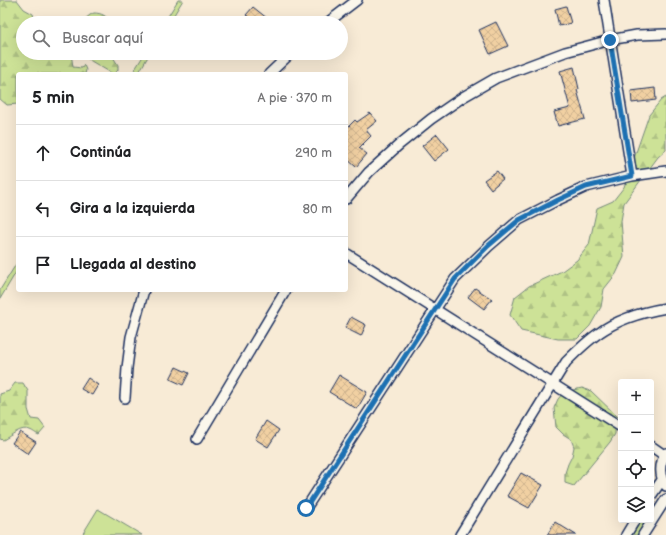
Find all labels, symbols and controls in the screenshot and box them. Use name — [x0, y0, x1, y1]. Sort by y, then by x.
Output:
search box — [16, 16, 348, 60]
icon: search — [30, 27, 52, 49]
text: Buscar aquí — [62, 29, 143, 48]
route end — [601, 31, 619, 49]
text: 5 min — [32, 88, 75, 108]
text: A pie · 370 m — [257, 90, 332, 106]
icon: ahead — [32, 142, 54, 164]
text: Continúa — [70, 143, 131, 162]
text: 290 m — [295, 145, 332, 161]
icon: left — [32, 198, 54, 220]
text: Gira a la izquierda — [70, 199, 195, 218]
text: 80 m — [303, 201, 332, 217]
icon: arrive — [32, 254, 54, 276]
text: Llegada al destino — [70, 255, 196, 274]
map controls — [618, 379, 654, 523]
button: + — [618, 379, 654, 415]
button: − — [618, 415, 654, 451]
button: locate — [618, 451, 654, 487]
button: layers — [618, 487, 654, 523]
route start — [297, 499, 315, 517]

